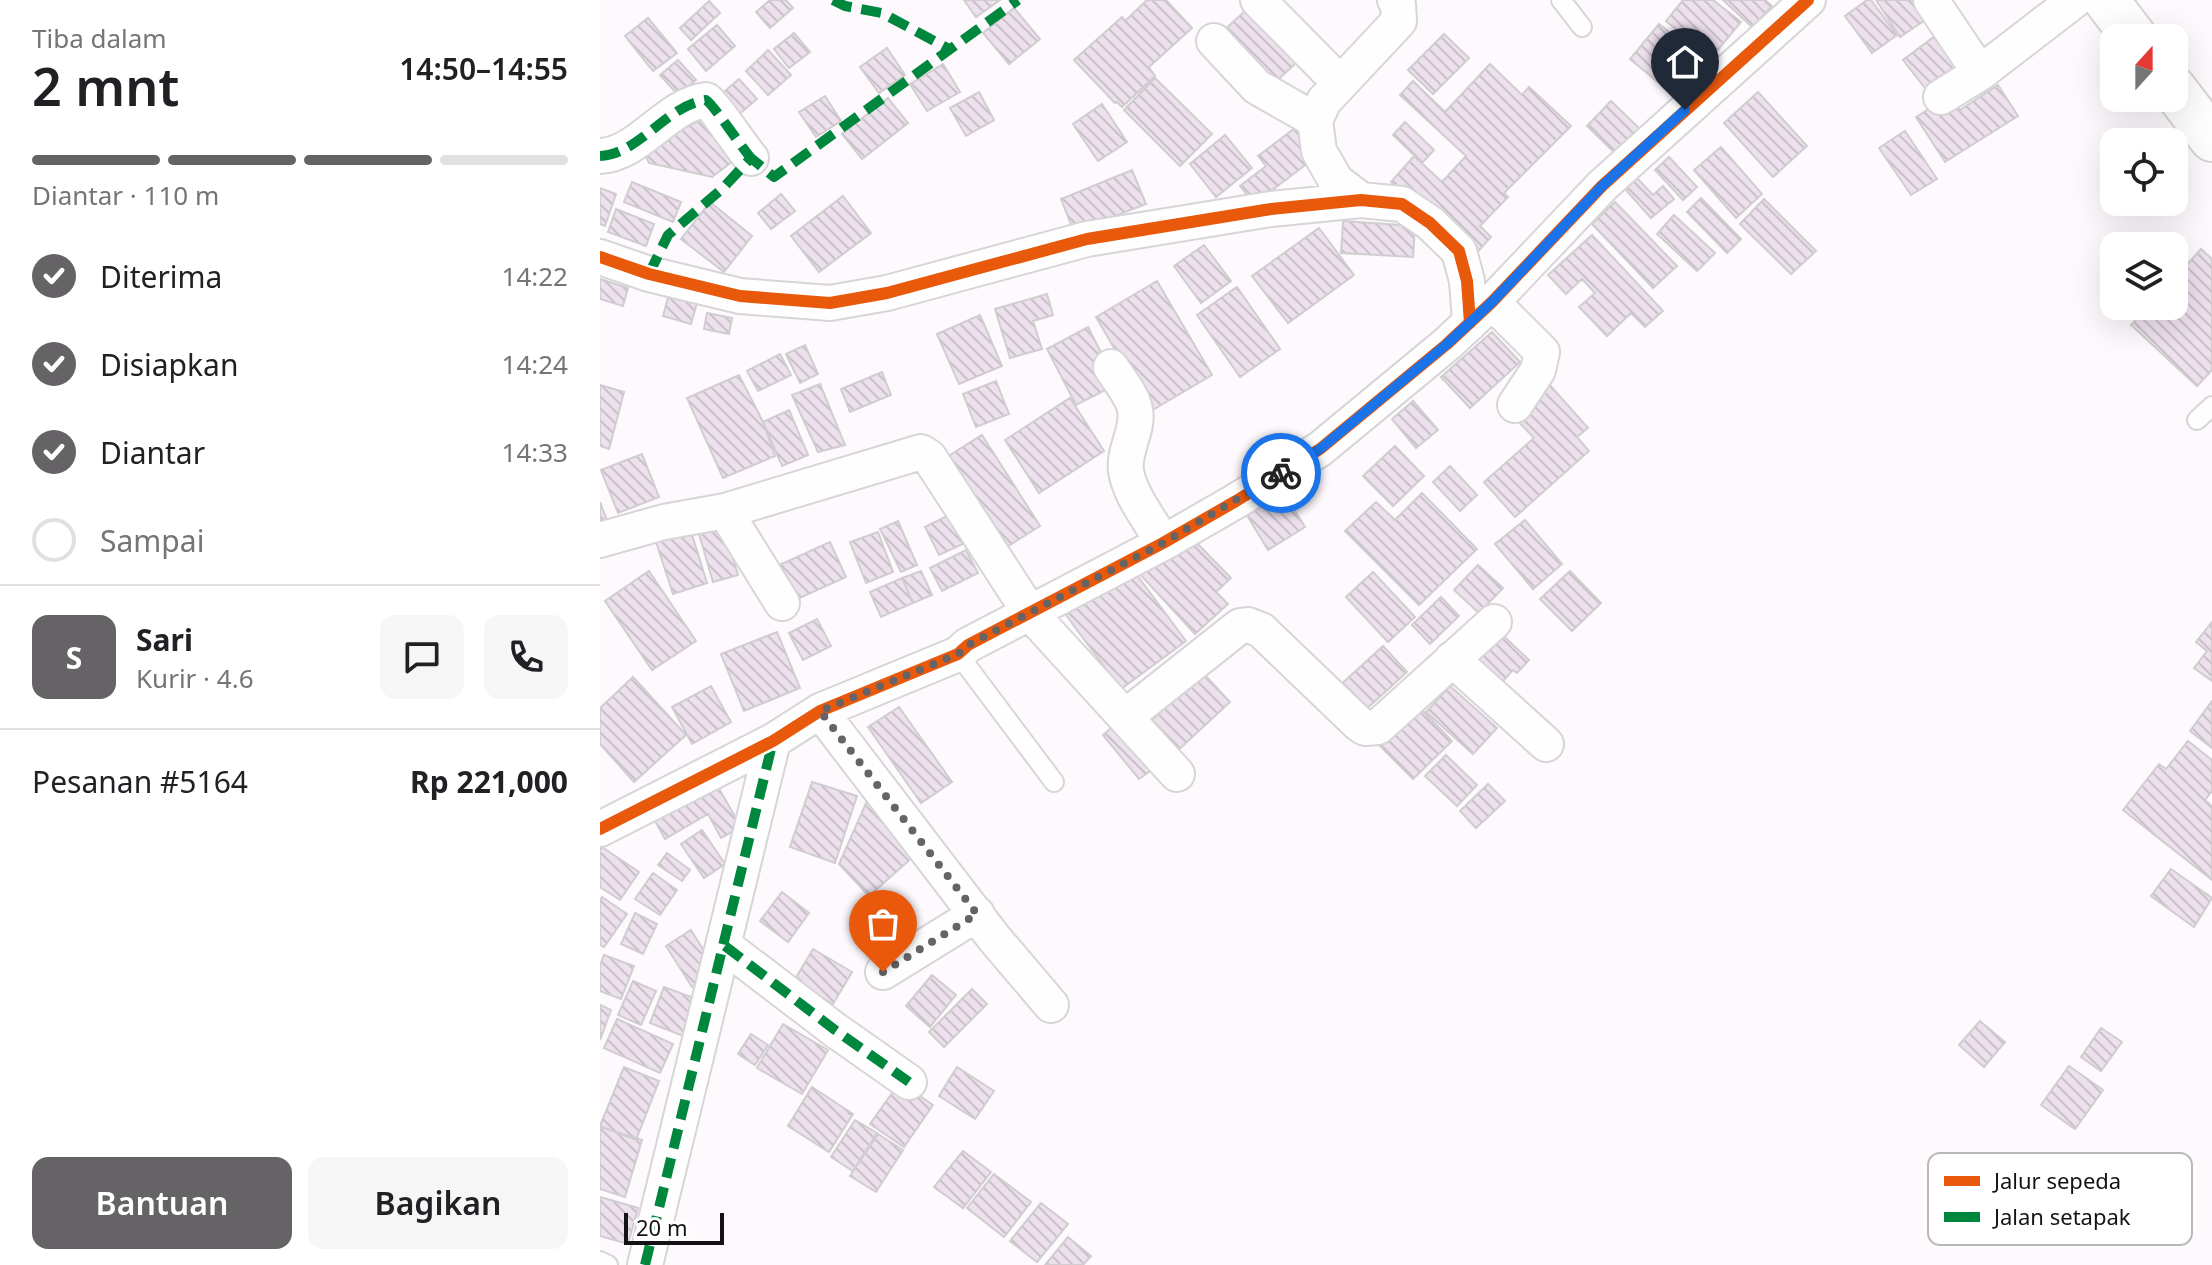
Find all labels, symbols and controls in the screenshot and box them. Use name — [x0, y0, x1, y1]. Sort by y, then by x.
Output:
text: Tiba dalam — [32, 20, 167, 56]
north arrow — [2100, 24, 2188, 112]
map controls — [2100, 24, 2188, 320]
pin — [1651, 28, 1719, 110]
icon: home — [1663, 40, 1707, 84]
text: 14:50–14:55 — [399, 48, 568, 89]
text: 2 mnt — [32, 50, 179, 121]
button: locate — [2100, 128, 2188, 216]
text: Diantar · 110 m — [32, 177, 219, 213]
button: layers — [2100, 232, 2188, 320]
icon: check — [32, 254, 76, 298]
text: Diterima — [100, 256, 222, 297]
text: 14:22 — [502, 258, 568, 294]
icon: check — [32, 342, 76, 386]
text: Disiapkan — [100, 344, 238, 385]
text: 14:24 — [502, 346, 568, 382]
icon: check — [32, 430, 76, 474]
text: Diantar — [100, 432, 205, 473]
courier — [1241, 433, 1321, 513]
text: 14:33 — [502, 434, 568, 470]
icon: bike — [1259, 451, 1303, 495]
text: Sampai — [100, 520, 204, 561]
button: chat — [380, 615, 464, 699]
button: phone — [484, 615, 568, 699]
text: Sari — [136, 619, 193, 660]
text: S — [66, 637, 82, 678]
text: Kurir · 4.6 — [136, 660, 254, 696]
text: Pesanan #5164 — [32, 761, 248, 802]
text: Rp 221,000 — [410, 761, 568, 802]
pin — [849, 890, 917, 972]
icon: bag — [861, 902, 905, 946]
legend — [1928, 1153, 2192, 1245]
button: Bantuan — [32, 1157, 292, 1249]
button: Bagikan — [308, 1157, 568, 1249]
text: Jalur sepeda — [1992, 1165, 2121, 1195]
text: Jalan setapak — [1992, 1201, 2131, 1231]
scale bar — [624, 1209, 724, 1245]
text: 20 m — [636, 1212, 687, 1242]

